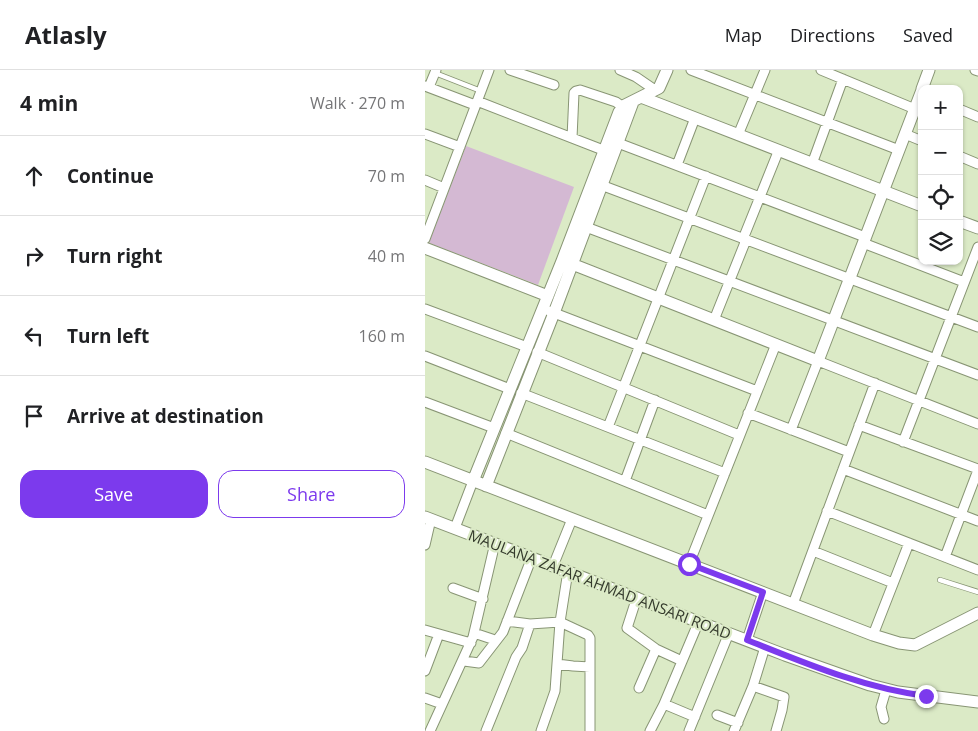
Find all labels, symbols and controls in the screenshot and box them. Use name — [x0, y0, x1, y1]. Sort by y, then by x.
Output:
text: Atlasly — [25, 18, 107, 51]
text: Map — [725, 23, 762, 47]
text: Directions — [790, 23, 875, 47]
text: Saved — [903, 23, 953, 47]
map controls — [918, 85, 963, 265]
button: + — [918, 85, 963, 130]
text: 4 min — [20, 89, 78, 117]
text: Walk · 270 m — [310, 92, 405, 114]
button: − — [918, 130, 963, 175]
icon: ahead — [20, 162, 48, 190]
text: Continue — [67, 163, 154, 189]
text: 70 m — [368, 165, 405, 187]
button: locate — [918, 175, 963, 220]
button: layers — [918, 220, 963, 265]
icon: right — [20, 242, 48, 270]
text: Turn right — [67, 243, 162, 269]
text: 40 m — [368, 245, 405, 267]
icon: left — [20, 322, 48, 350]
text: Turn left — [67, 323, 149, 349]
text: 160 m — [359, 325, 405, 347]
icon: arrive — [20, 402, 48, 430]
text: Arrive at destination — [67, 403, 264, 429]
button: Save — [20, 470, 208, 518]
button: Share — [218, 470, 405, 518]
street label: MAULANA ZAFAR AHMAD ANSARI ROAD — [466, 525, 734, 643]
route start — [678, 553, 701, 576]
route end — [915, 685, 938, 708]

